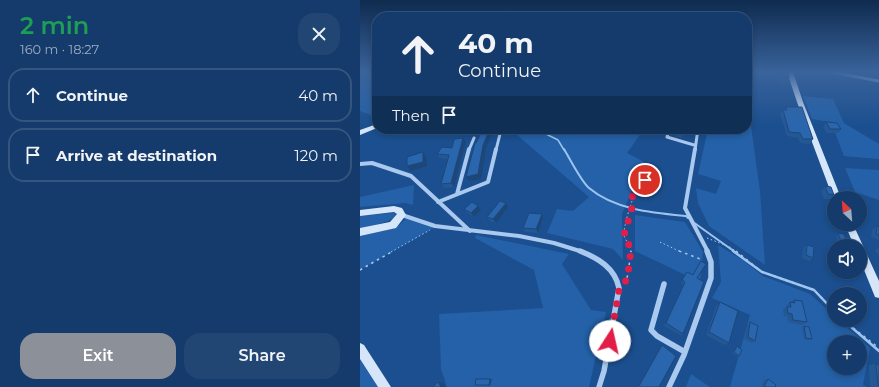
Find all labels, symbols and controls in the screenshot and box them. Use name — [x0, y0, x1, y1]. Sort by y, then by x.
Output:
text: 2 min — [20, 11, 89, 40]
button: close — [298, 13, 340, 55]
text: 40 m — [458, 26, 534, 60]
icon: ahead — [392, 28, 444, 80]
text: 160 m · 18:27 — [20, 41, 99, 57]
text: Continue — [458, 60, 541, 82]
icon: ahead — [22, 84, 44, 106]
text: Continue — [56, 86, 128, 105]
text: 40 m — [298, 86, 338, 105]
icon: arrive — [438, 104, 460, 126]
text: Then — [392, 106, 430, 125]
icon: arrive — [22, 144, 44, 166]
text: Arrive at destination — [56, 146, 217, 165]
text: 120 m — [294, 146, 338, 165]
pin — [628, 163, 662, 197]
icon: arrive — [634, 169, 656, 191]
north arrow — [827, 191, 867, 231]
map controls — [827, 191, 867, 375]
button: sound — [827, 239, 867, 279]
button: layers — [827, 287, 867, 327]
position arrow — [589, 320, 631, 362]
button: Exit — [20, 333, 176, 379]
button: Share — [184, 333, 340, 379]
button: + — [827, 335, 867, 375]

